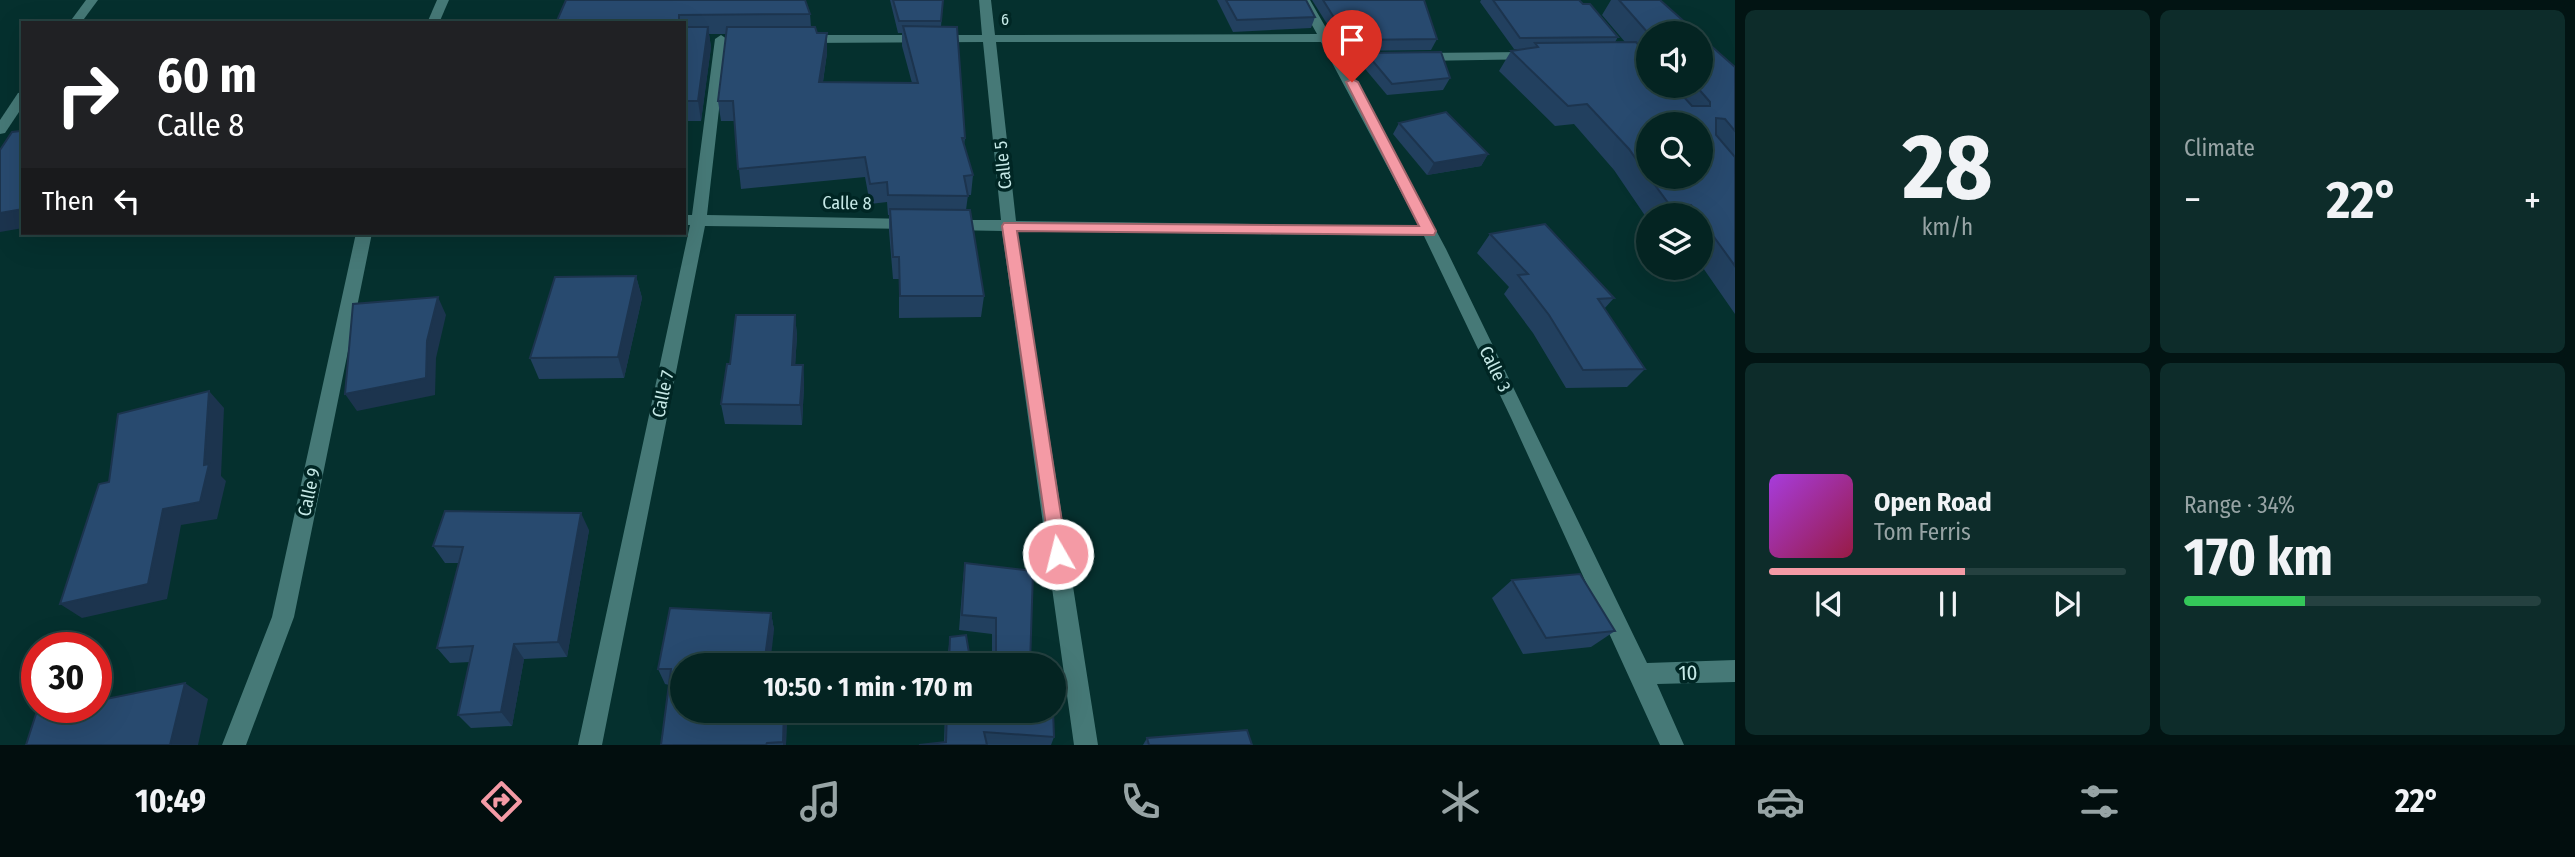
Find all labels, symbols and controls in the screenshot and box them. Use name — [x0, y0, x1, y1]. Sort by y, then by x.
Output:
street label: 6 — [1001, 10, 1009, 29]
pin — [1322, 10, 1382, 82]
icon: arrive — [1333, 21, 1371, 59]
map controls — [1636, 21, 1713, 280]
button: sound — [1636, 21, 1713, 98]
text: 60 m — [157, 46, 257, 105]
icon: right — [42, 49, 133, 140]
text: Calle 8 — [157, 106, 244, 144]
button: search — [1636, 112, 1713, 189]
text: 28 — [1902, 113, 1993, 222]
text: Climate — [2184, 134, 2255, 162]
street label: Calle 5 — [990, 140, 1016, 190]
text: 22° — [2326, 169, 2399, 232]
text: − — [2184, 177, 2201, 223]
text: + — [2524, 177, 2541, 223]
icon: left — [108, 182, 146, 220]
text: Then — [42, 186, 94, 217]
street label: Calle 8 — [822, 192, 872, 214]
button: layers — [1636, 203, 1713, 280]
text: km/h — [1922, 213, 1973, 241]
street label: Calle 3 — [1475, 342, 1515, 396]
street label: Calle 7 — [647, 369, 679, 419]
street label: Calle 9 — [293, 466, 325, 518]
text: Open Road — [1874, 487, 1992, 518]
text: Range · 34% — [2184, 491, 2295, 519]
position arrow — [1021, 517, 1095, 591]
text: Tom Ferris — [1874, 518, 1971, 546]
text: 170 km — [2184, 526, 2333, 589]
icon: previous — [1810, 585, 1848, 623]
icon: pause — [1929, 585, 1967, 623]
icon: next — [2048, 585, 2086, 623]
speed limit sign: 30 — [21, 632, 112, 723]
street label: 10 — [1678, 660, 1698, 686]
text: 10:50 · 1 min · 170 m — [763, 672, 973, 703]
icon: directions — [477, 777, 526, 826]
icon: music — [796, 777, 845, 826]
icon: phone — [1116, 777, 1165, 826]
icon: climate — [1436, 777, 1485, 826]
icon: car — [1756, 777, 1805, 826]
icon: filters — [2075, 777, 2124, 826]
text: 10:49 — [135, 782, 206, 820]
text: 22° — [2395, 782, 2440, 820]

